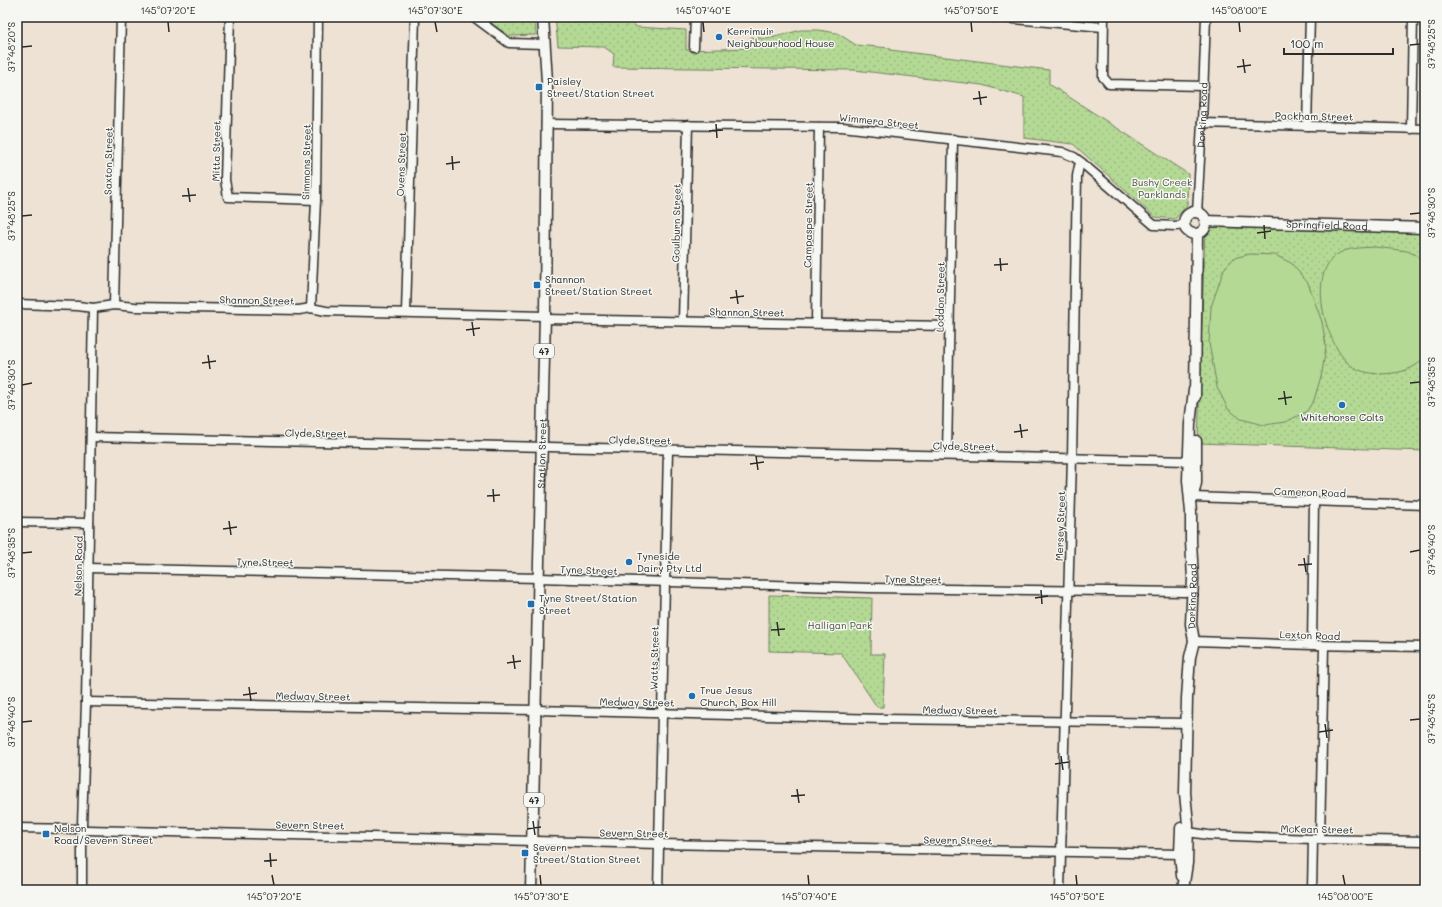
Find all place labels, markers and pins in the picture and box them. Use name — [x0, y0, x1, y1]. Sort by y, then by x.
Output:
place label: Kerrimuir Neighbourhood House — [727, 24, 834, 50]
marker: Kerrimuir Neighbourhood House — [714, 32, 724, 42]
place label: Paisley Street/Station Street — [547, 74, 654, 100]
marker: Paisley Street/Station Street — [534, 82, 544, 92]
place label: Shannon Street/Station Street — [545, 272, 652, 298]
marker: Shannon Street/Station Street — [532, 280, 542, 290]
marker: Whitehorse Colts — [1337, 400, 1347, 410]
place label: Whitehorse Colts — [1300, 410, 1384, 424]
place label: Tyneside Dairy Pty Ltd — [637, 549, 702, 575]
marker: Tyneside Dairy Pty Ltd — [624, 557, 634, 567]
place label: Tyne Street/Station Street — [539, 591, 637, 617]
marker: Tyne Street/Station Street — [526, 599, 536, 609]
place label: True Jesus Church, Box Hill — [700, 683, 777, 709]
marker: True Jesus Church, Box Hill — [687, 691, 697, 701]
place label: Nelson Road/Severn Street — [54, 821, 153, 847]
marker: Nelson Road/Severn Street — [41, 829, 51, 839]
place label: Severn Street/Station Street — [533, 840, 640, 866]
marker: Severn Street/Station Street — [520, 848, 530, 858]

